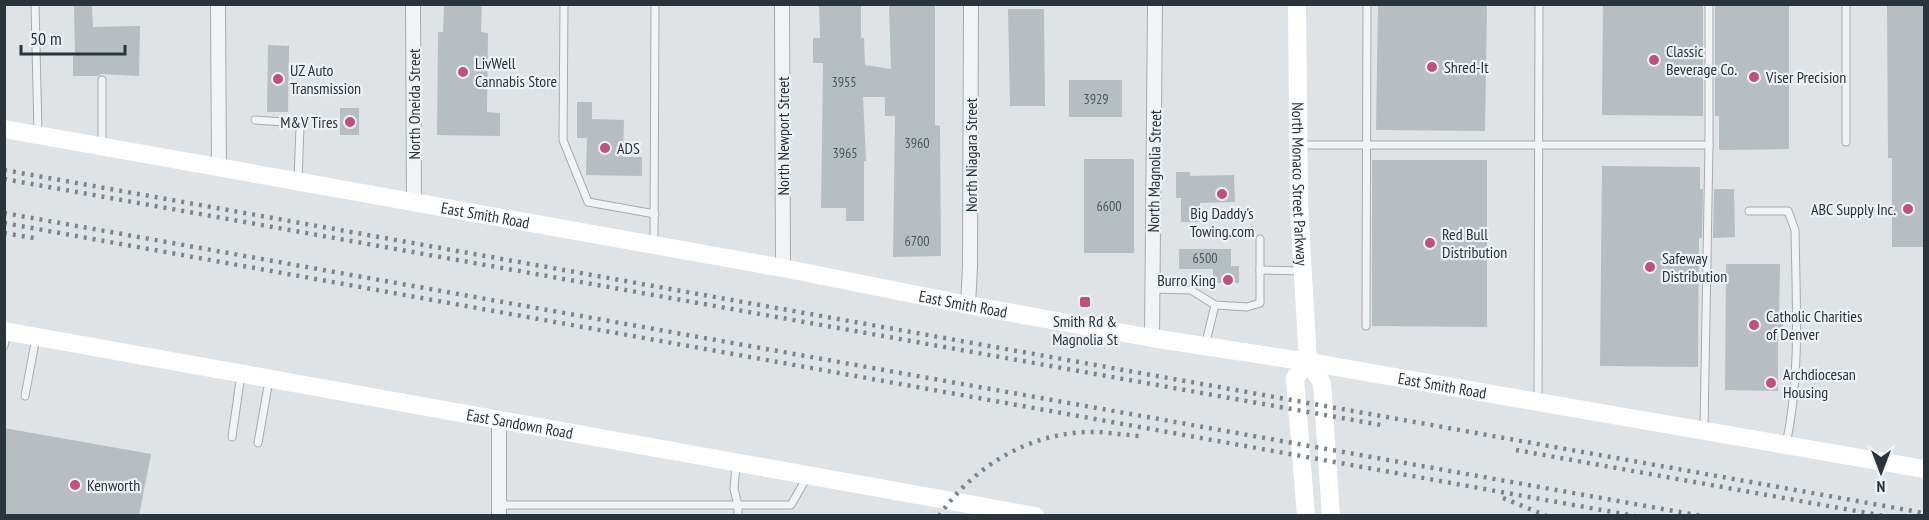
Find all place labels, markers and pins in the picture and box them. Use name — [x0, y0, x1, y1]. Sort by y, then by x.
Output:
place label: Classic Beverage Co. — [1666, 41, 1737, 79]
place label: LivWell Cannabis Store — [475, 53, 557, 91]
marker: Classic Beverage Co. — [1647, 53, 1661, 67]
place label: Shred-It — [1444, 57, 1489, 77]
place label: UZ Auto Transmission — [290, 60, 361, 98]
marker: Shred-It — [1425, 60, 1439, 74]
marker: LivWell Cannabis Store — [456, 65, 470, 79]
place label: Viser Precision — [1765, 67, 1846, 87]
marker: Viser Precision — [1747, 70, 1761, 84]
marker: UZ Auto Transmission — [271, 72, 285, 86]
place label: M&V Tires — [280, 112, 338, 132]
marker: M&V Tires — [343, 115, 357, 129]
place label: ADS — [617, 138, 640, 158]
marker: ADS — [598, 141, 612, 155]
marker: Big Daddy's Towing.com — [1215, 187, 1229, 201]
place label: ABC Supply Inc. — [1811, 199, 1896, 219]
marker: ABC Supply Inc. — [1901, 202, 1915, 216]
place label: Big Daddy's Towing.com — [1190, 203, 1254, 241]
place label: Red Bull Distribution — [1442, 224, 1507, 262]
marker: Red Bull Distribution — [1423, 236, 1437, 250]
place label: Safeway Distribution — [1662, 248, 1727, 286]
marker: Safeway Distribution — [1643, 260, 1657, 274]
place label: Burro King — [1157, 270, 1216, 290]
marker: Burro King — [1221, 273, 1235, 287]
marker: Smith Rd & Magnolia St — [1078, 295, 1092, 309]
place label: Catholic Charities of Denver — [1766, 306, 1862, 344]
place label: Smith Rd & Magnolia St — [1052, 311, 1118, 349]
marker: Catholic Charities of Denver — [1747, 318, 1761, 332]
place label: Archdiocesan Housing — [1783, 364, 1856, 402]
marker: Archdiocesan Housing — [1764, 376, 1778, 390]
place label: Kenworth — [87, 475, 140, 495]
marker: Kenworth — [68, 478, 82, 492]

